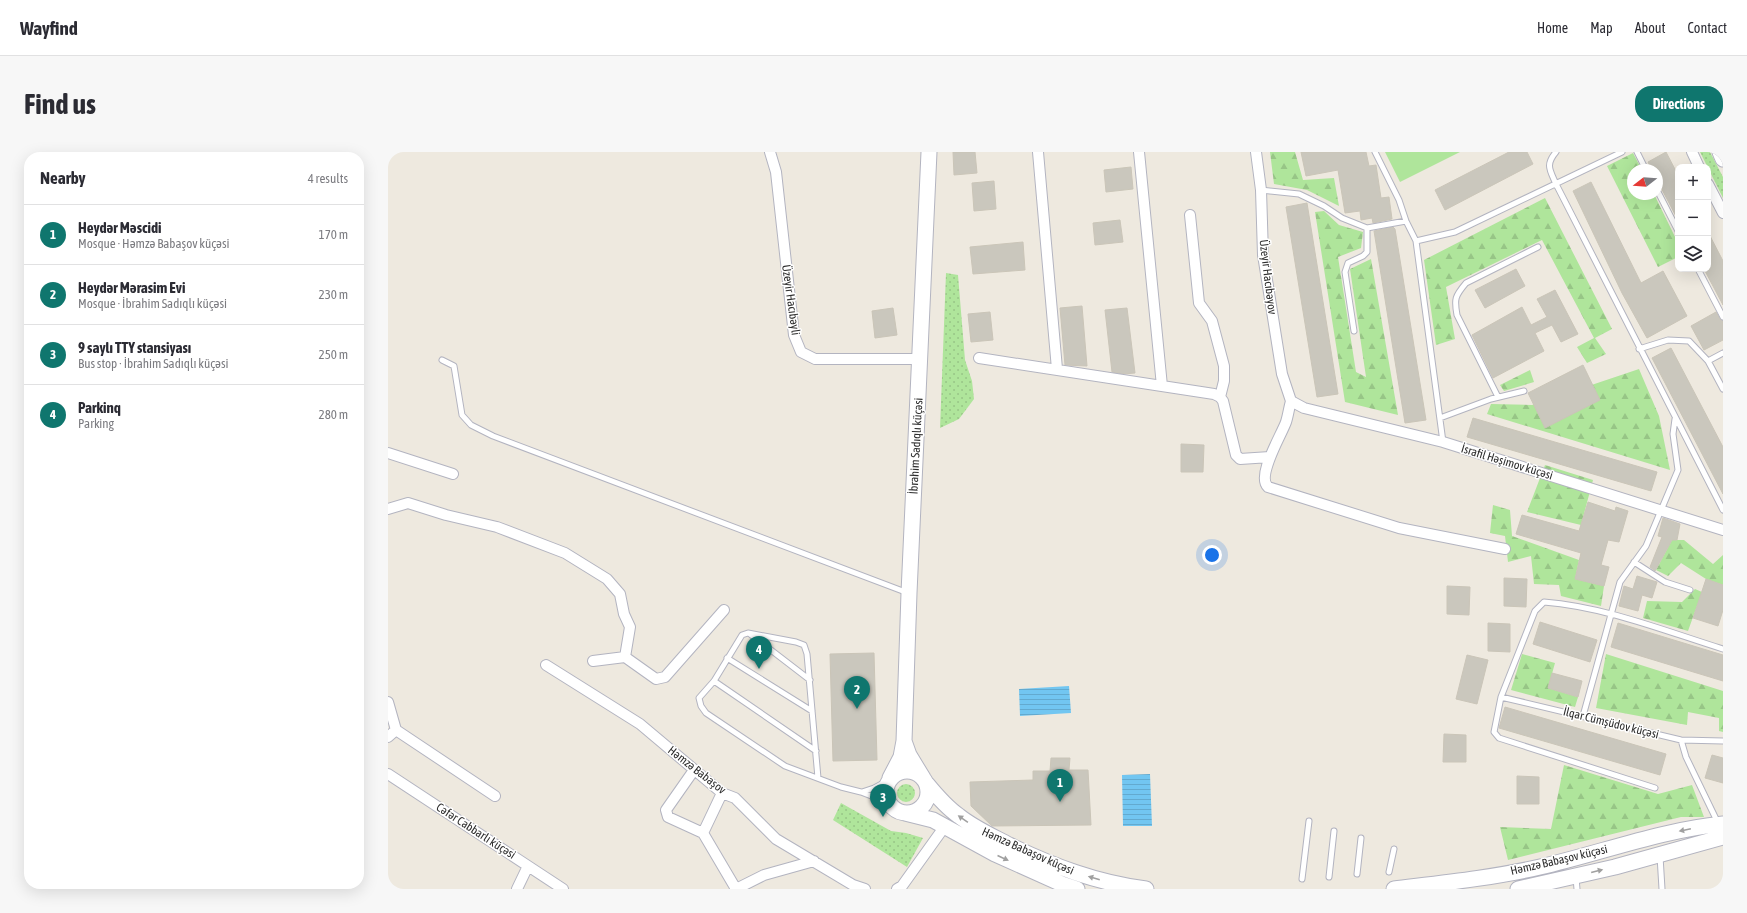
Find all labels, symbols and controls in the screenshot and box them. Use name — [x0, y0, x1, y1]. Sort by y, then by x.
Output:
text: Wayfind — [20, 17, 78, 39]
text: Home — [1537, 20, 1568, 36]
text: Map — [1590, 20, 1613, 36]
text: About — [1635, 20, 1666, 36]
text: Contact — [1688, 20, 1727, 36]
button: Directions — [1635, 86, 1723, 122]
text: Find us — [24, 88, 96, 120]
north arrow — [1627, 164, 1663, 200]
map controls — [1675, 164, 1711, 272]
button: + — [1675, 164, 1711, 200]
text: Nearby — [40, 168, 86, 188]
text: 4 results — [308, 171, 348, 186]
button: − — [1675, 200, 1711, 236]
text: Heydər Məscidi — [78, 219, 162, 236]
text: 1 — [50, 227, 56, 242]
text: 170 m — [319, 227, 348, 242]
text: Mosque · Həmzə Babaşov küçəsi — [78, 236, 230, 251]
button: layers — [1675, 236, 1711, 272]
street label: Üzeyir Hacıbəyov — [1256, 239, 1280, 315]
street label: Üzeyir Hacıbəyli — [779, 264, 803, 336]
text: Heydər Mərasim Evi — [78, 279, 185, 296]
text: 2 — [50, 287, 56, 302]
text: 230 m — [319, 287, 348, 302]
text: Mosque · İbrahim Sadıqlı küçəsi — [78, 296, 227, 311]
text: 9 saylı TTY stansiyası — [78, 339, 191, 356]
text: 3 — [50, 347, 56, 362]
text: 250 m — [319, 347, 348, 362]
text: Bus stop · İbrahim Sadıqlı küçəsi — [78, 356, 229, 371]
street label: İbrahim Sadıqlı küçəsi — [906, 397, 926, 495]
text: Parkinq — [78, 399, 121, 416]
text: 4 — [50, 407, 56, 422]
text: 280 m — [319, 407, 348, 422]
text: Parking — [78, 416, 114, 431]
street label: İsrafil Həşimov küçəsi — [1459, 441, 1555, 483]
your location — [1202, 545, 1222, 565]
pin: 4 — [746, 636, 772, 669]
pin: 2 — [844, 676, 870, 709]
street label: İlqar Cümşüdov küçəsi — [1562, 704, 1660, 742]
street label: Həmzə Babaşov — [665, 743, 729, 797]
pin: 1 — [1047, 769, 1073, 802]
pin: 3 — [870, 784, 896, 817]
street label: Cəfər Cabbarlı küçəsi — [434, 800, 518, 862]
one-way arrow — [958, 815, 968, 823]
street label: Həmzə Babaşov küçəsi — [980, 824, 1076, 878]
one-way arrow — [1678, 828, 1691, 834]
street label: Həmzə Babaşov küçəsi — [1509, 842, 1609, 878]
one-way arrow — [997, 855, 1008, 861]
one-way arrow — [1591, 868, 1604, 874]
one-way arrow — [1087, 875, 1099, 881]

